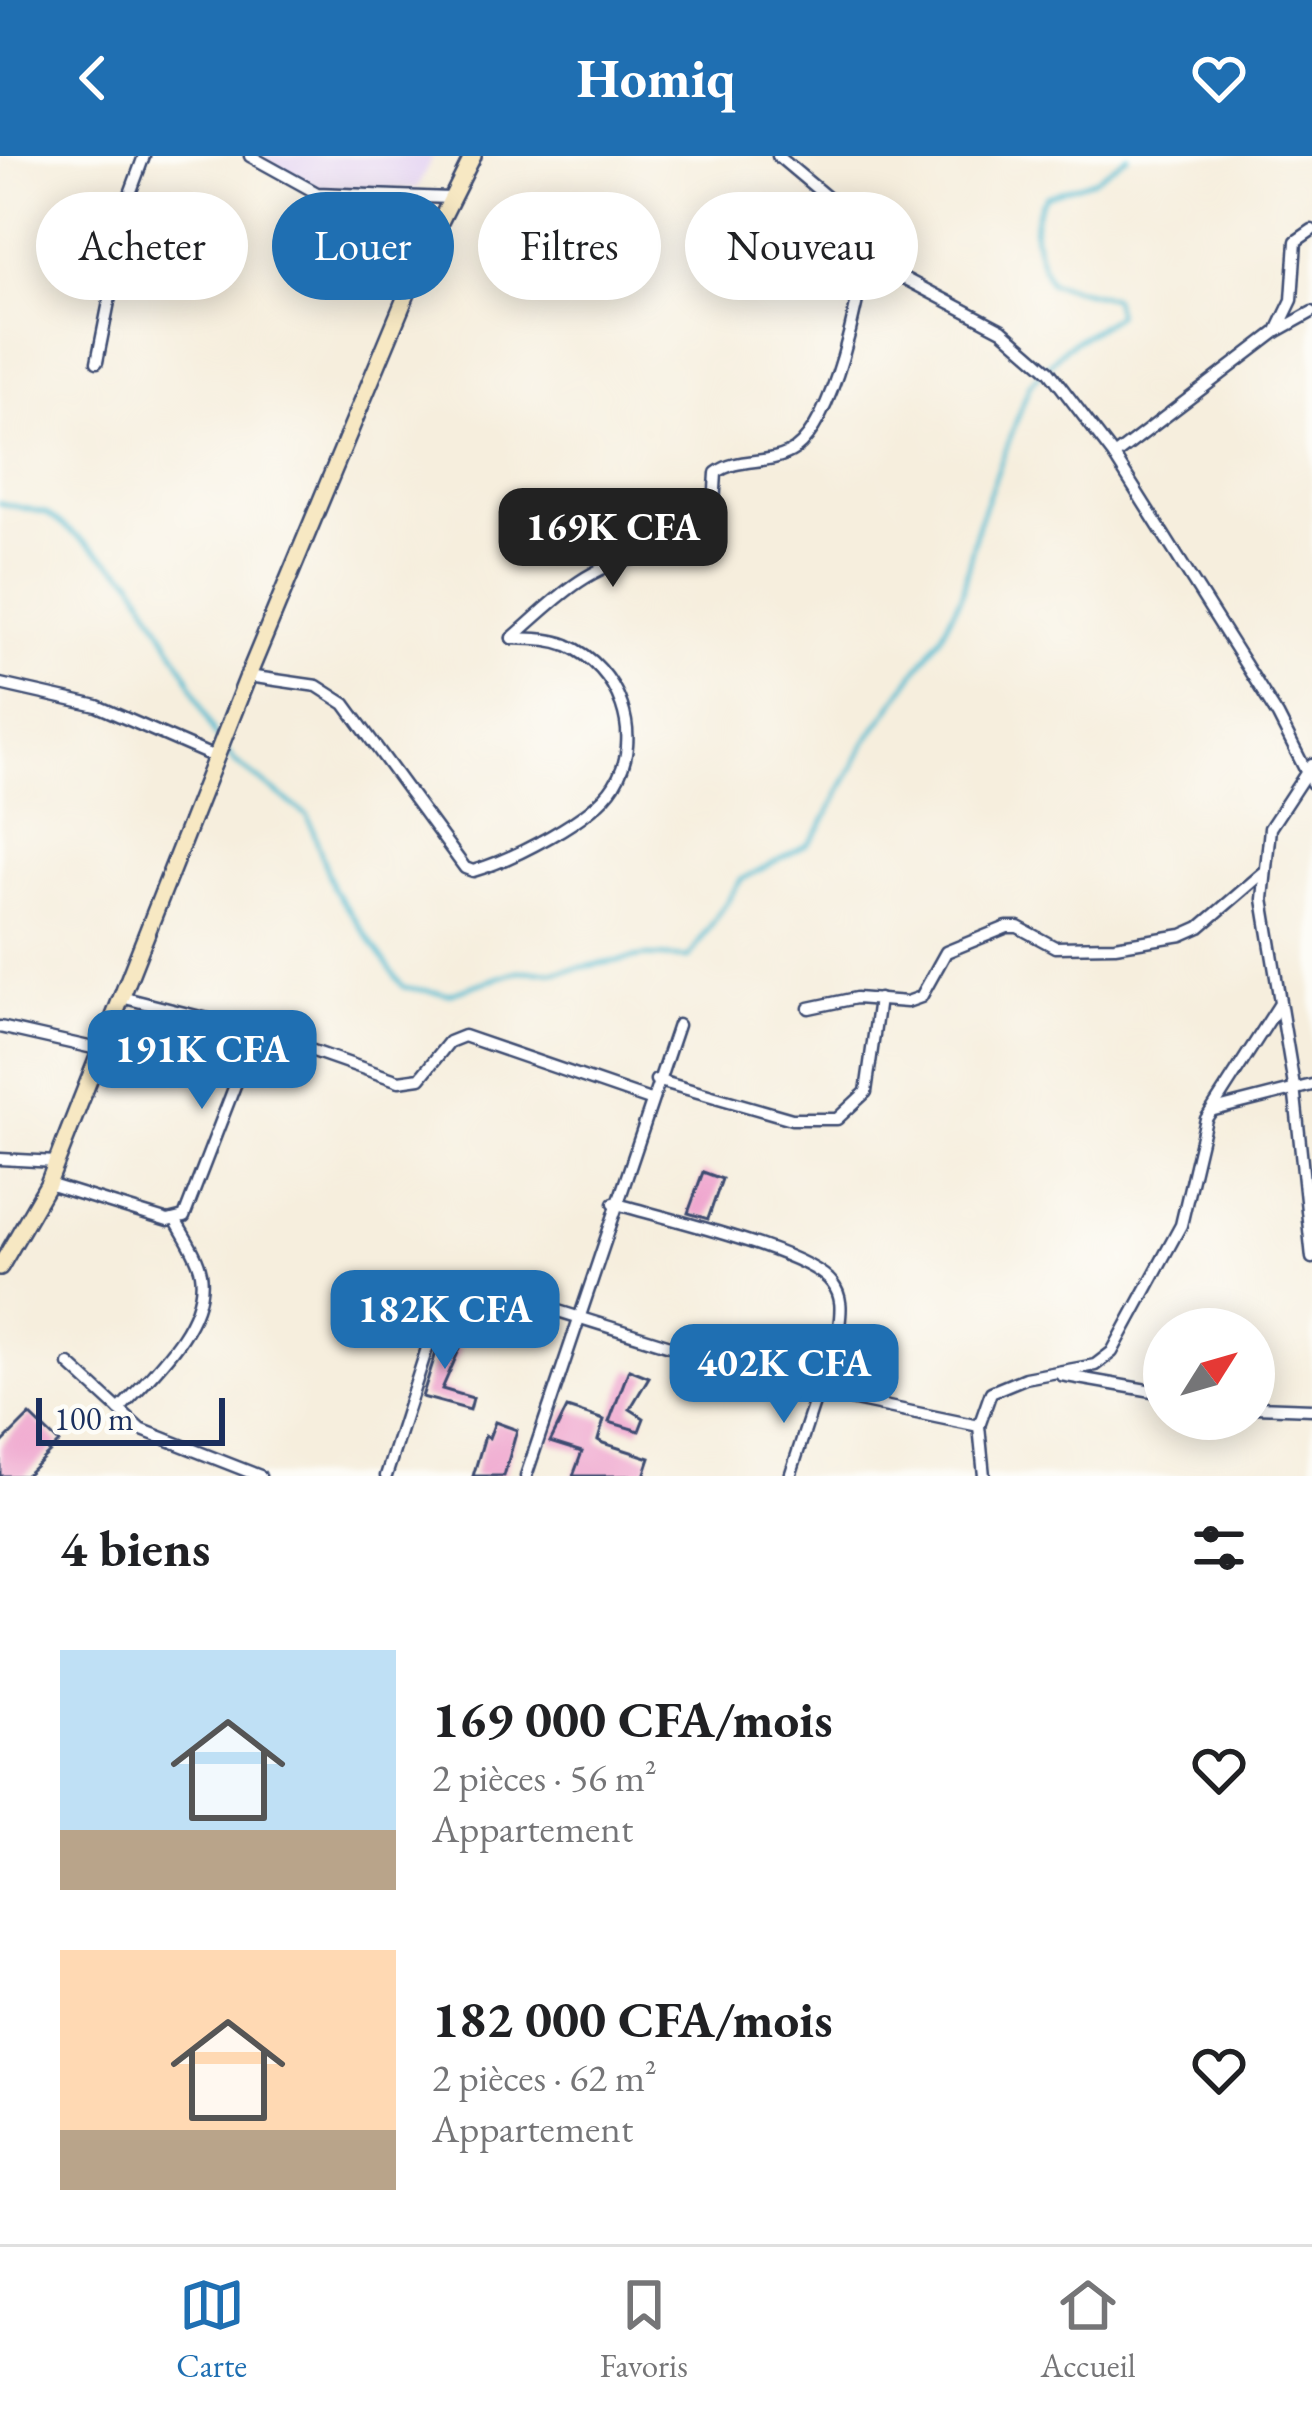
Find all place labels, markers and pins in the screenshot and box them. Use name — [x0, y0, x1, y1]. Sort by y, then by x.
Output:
pin: 169K CFA — [489, 488, 737, 590]
pin: 191K CFA — [78, 1010, 326, 1112]
pin: 182K CFA — [321, 1270, 569, 1372]
pin: 402K CFA — [660, 1324, 908, 1426]

